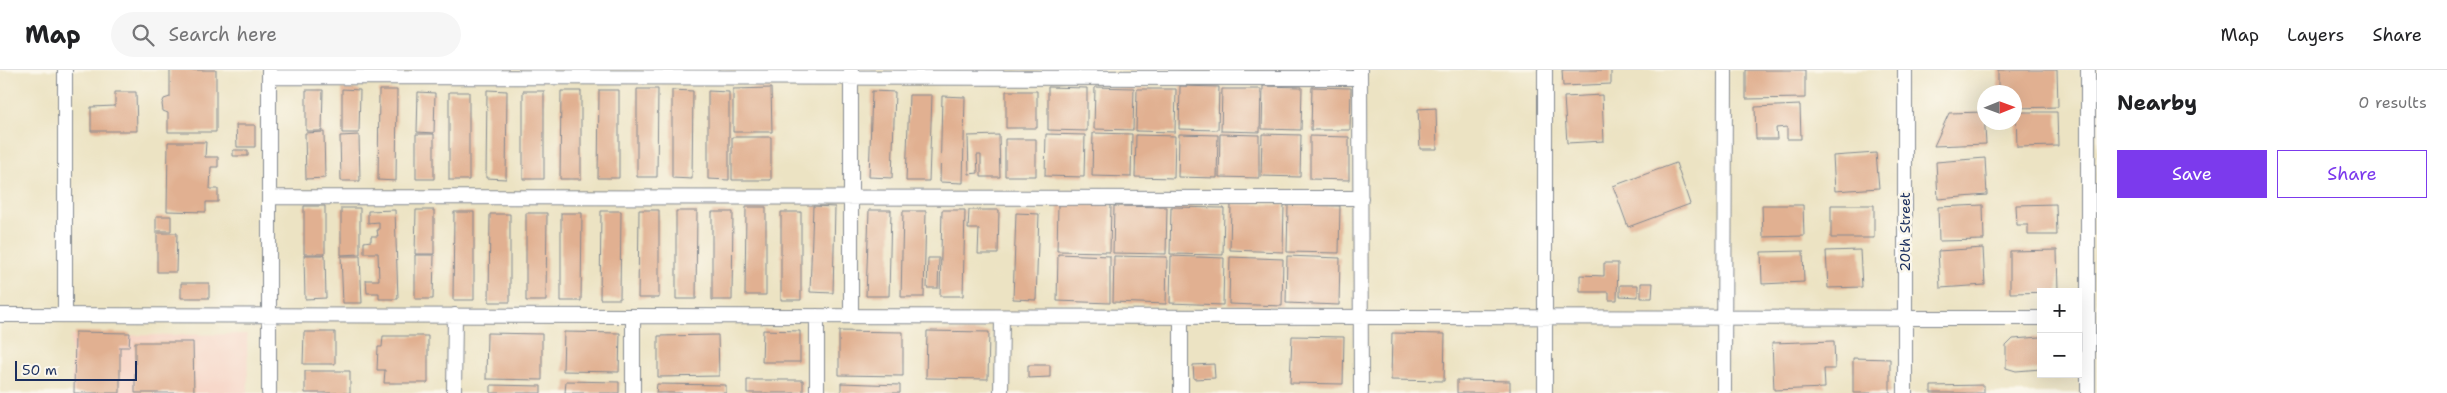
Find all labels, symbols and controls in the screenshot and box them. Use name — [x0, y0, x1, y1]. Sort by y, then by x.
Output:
search box — [111, 12, 461, 57]
text: Map — [25, 19, 81, 51]
icon: search — [129, 21, 157, 49]
text: Search here — [169, 22, 277, 47]
text: Map — [2221, 23, 2259, 47]
text: Layers — [2287, 23, 2344, 47]
text: Share — [2372, 23, 2422, 47]
north arrow — [1977, 85, 2022, 130]
text: Nearby — [2117, 89, 2197, 117]
text: 0 results — [2358, 92, 2427, 113]
button: Save — [2117, 150, 2267, 198]
button: Share — [2277, 150, 2427, 198]
street label: 20th Street — [1896, 192, 1914, 272]
map controls — [2037, 288, 2082, 378]
button: + — [2037, 288, 2082, 333]
button: − — [2037, 333, 2082, 378]
scale bar — [15, 358, 138, 381]
text: 50 m — [22, 361, 57, 379]

